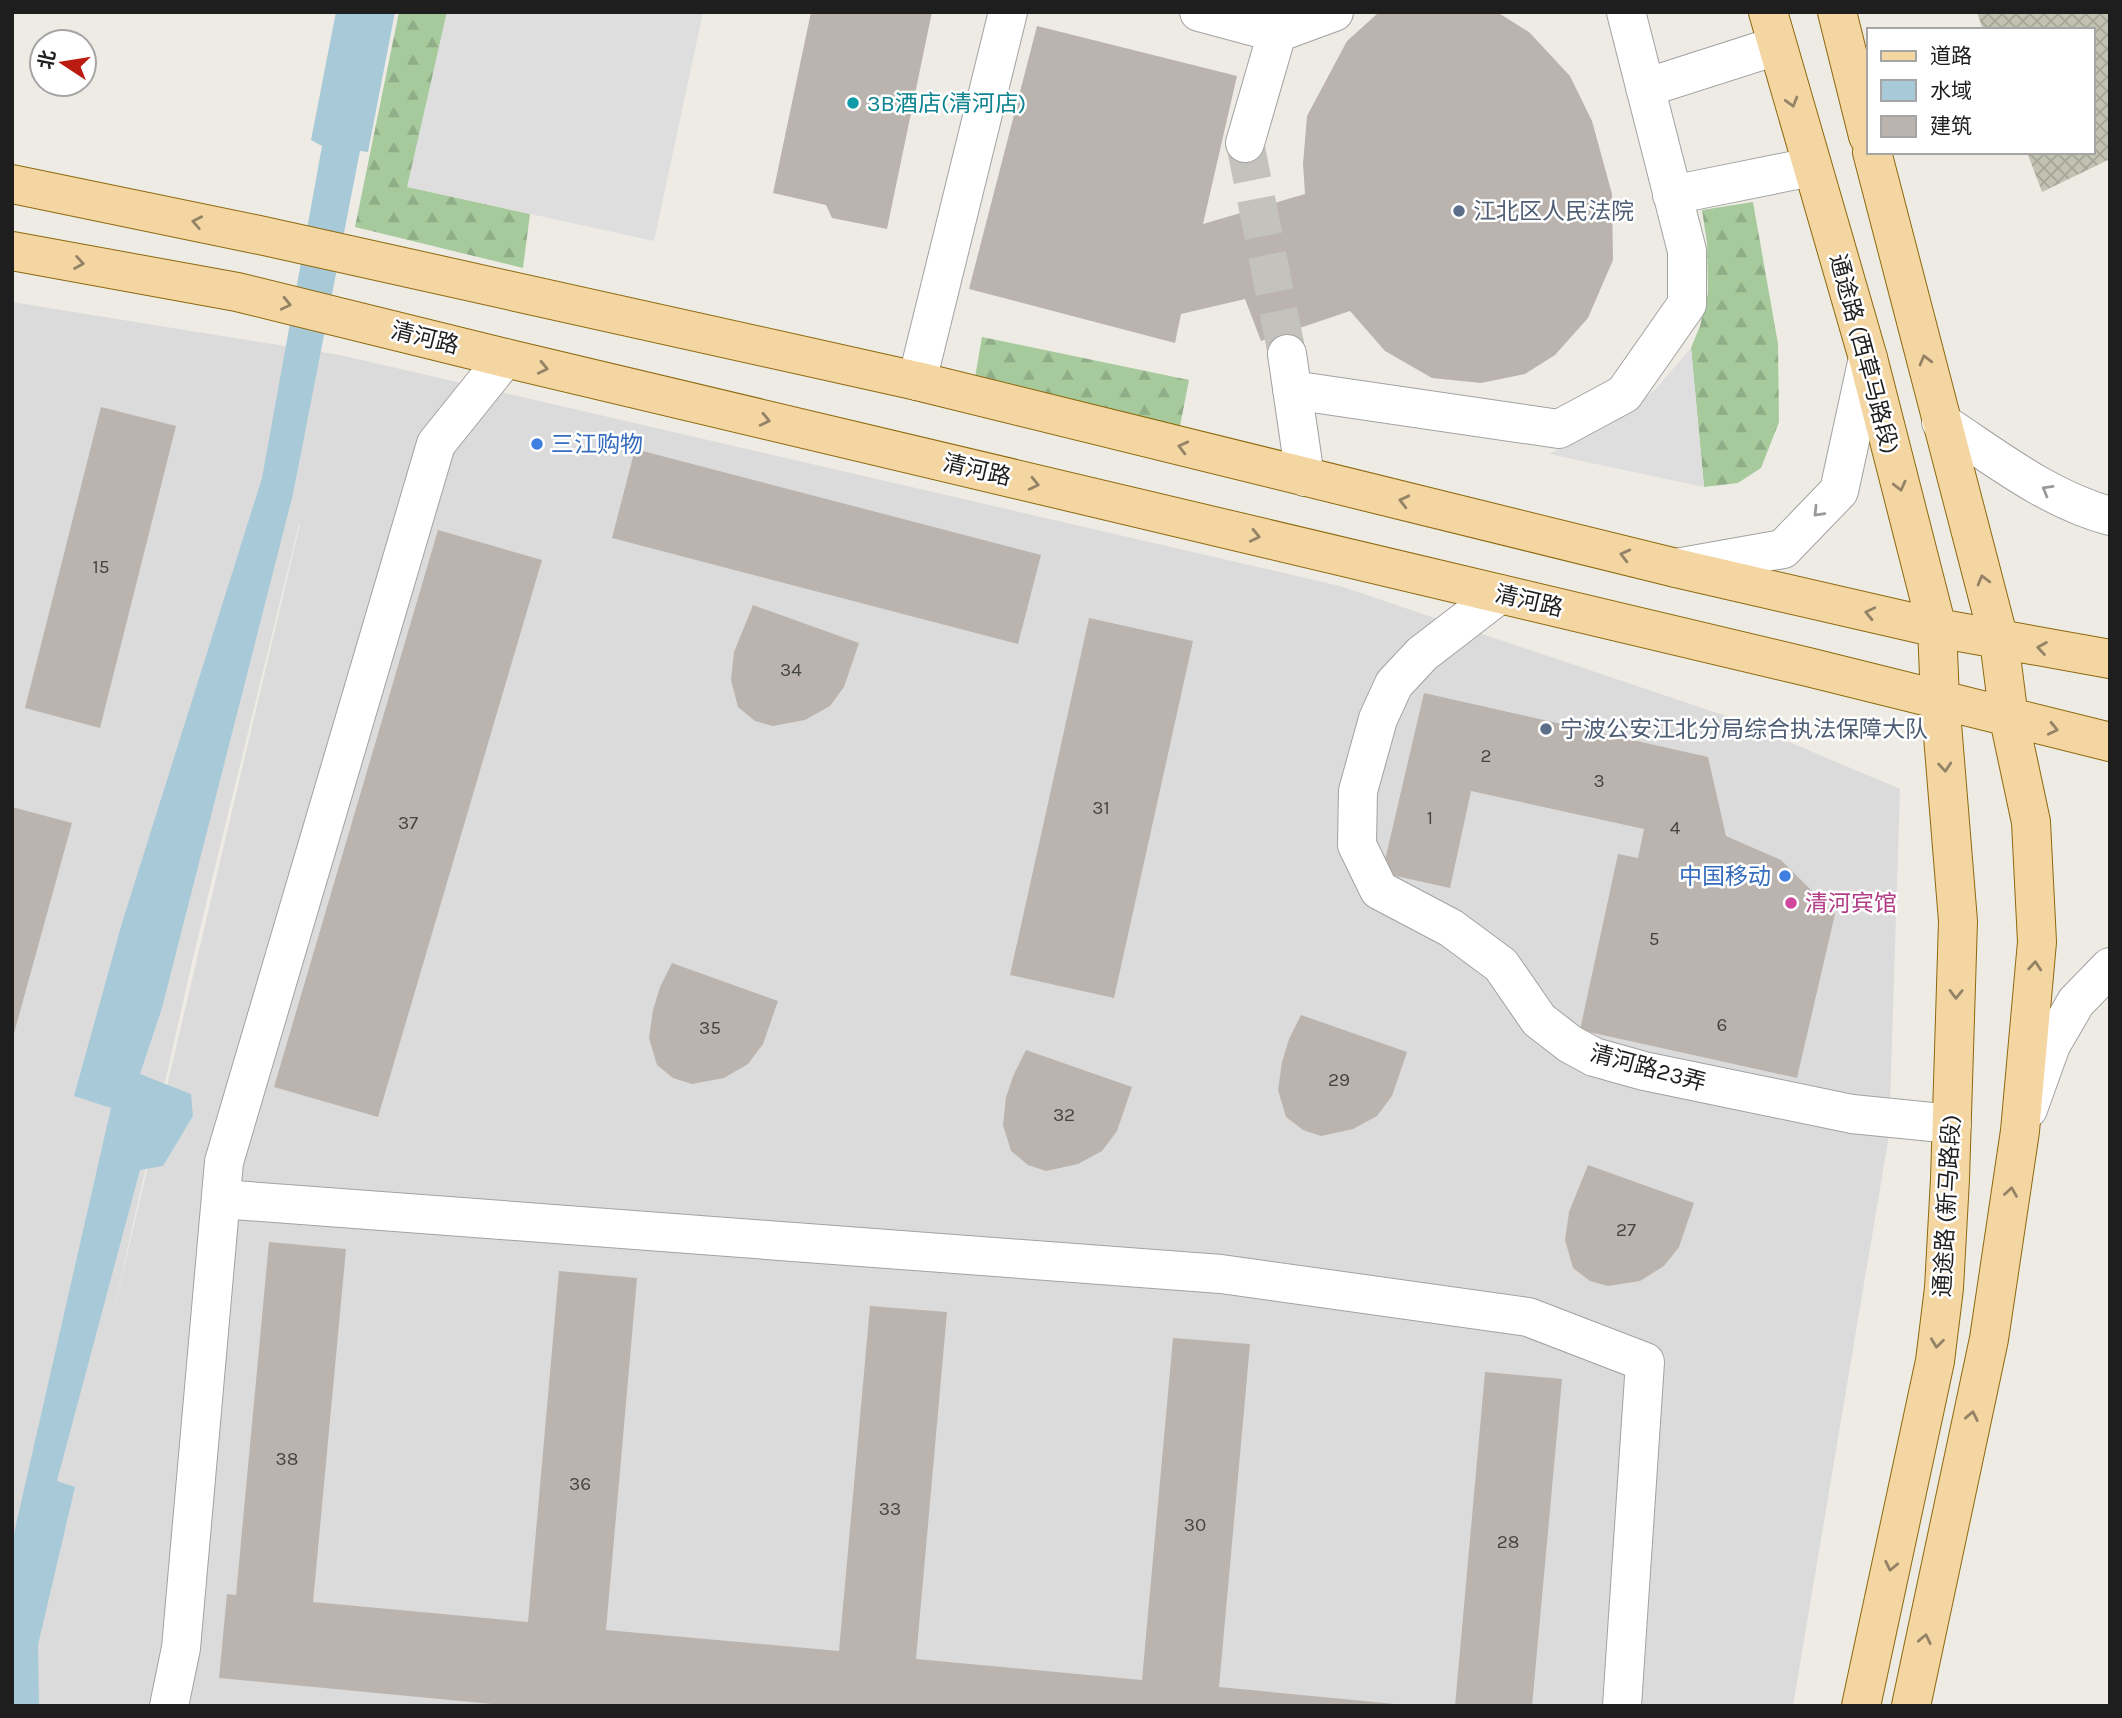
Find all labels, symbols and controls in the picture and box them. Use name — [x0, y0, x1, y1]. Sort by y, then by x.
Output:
north arrow — [28, 28, 98, 98]
legend — [1867, 28, 2094, 154]
text: 道路 — [1930, 44, 1972, 68]
text: 北 — [35, 48, 60, 71]
text: 水域 — [1930, 79, 1972, 103]
place label: 3B酒店(清河店) — [867, 90, 1026, 117]
marker: 3B酒店(清河店) — [845, 95, 861, 111]
one-way arrow — [1784, 95, 1799, 107]
text: 建筑 — [1930, 114, 1972, 138]
place label: 江北区人民法院 — [1473, 198, 1634, 225]
marker: 江北区人民法院 — [1451, 203, 1467, 219]
one-way arrow — [191, 215, 203, 230]
street label: 通途路 (西草马路段) — [1824, 251, 1904, 457]
one-way arrow — [73, 255, 85, 270]
one-way arrow — [280, 296, 292, 310]
street label: 清河路 — [388, 317, 462, 359]
one-way arrow — [1919, 354, 1933, 366]
one-way arrow — [537, 359, 549, 374]
one-way arrow — [759, 412, 771, 426]
place label: 三江购物 — [551, 431, 643, 458]
marker: 三江购物 — [529, 436, 545, 452]
one-way arrow — [1177, 440, 1189, 455]
street label: 清河路 — [940, 449, 1014, 491]
one-way arrow — [1028, 476, 1040, 490]
one-way arrow — [1892, 480, 1906, 492]
one-way arrow — [2042, 485, 2054, 498]
one-way arrow — [1398, 495, 1410, 509]
one-way arrow — [1814, 504, 1827, 517]
one-way arrow — [1249, 528, 1261, 542]
one-way arrow — [1619, 549, 1631, 564]
house number: 15 — [92, 556, 110, 578]
one-way arrow — [1977, 574, 1991, 586]
street label: 清河路 — [1492, 580, 1566, 622]
one-way arrow — [1864, 606, 1876, 621]
one-way arrow — [2037, 641, 2048, 656]
house number: 34 — [780, 659, 802, 681]
place label: 宁波公安江北分局综合执法保障大队 — [1560, 716, 1928, 743]
marker: 宁波公安江北分局综合执法保障大队 — [1538, 721, 1554, 737]
one-way arrow — [2047, 721, 2059, 735]
house number: 2 — [1480, 745, 1492, 767]
one-way arrow — [1937, 762, 1952, 773]
house number: 3 — [1593, 770, 1605, 792]
house number: 31 — [1092, 797, 1110, 819]
house number: 1 — [1427, 807, 1433, 829]
house number: 37 — [398, 812, 418, 834]
house number: 4 — [1670, 817, 1681, 839]
place label: 中国移动 — [1679, 863, 1771, 890]
marker: 中国移动 — [1777, 868, 1793, 884]
place label: 清河宾馆 — [1805, 890, 1897, 917]
marker: 清河宾馆 — [1783, 895, 1799, 911]
house number: 5 — [1649, 928, 1659, 950]
one-way arrow — [2027, 960, 2042, 971]
one-way arrow — [1949, 989, 1964, 1000]
house number: 6 — [1717, 1014, 1727, 1036]
house number: 35 — [699, 1017, 721, 1039]
street label: 清河路23弄 — [1587, 1040, 1709, 1096]
house number: 29 — [1328, 1069, 1350, 1091]
house number: 32 — [1053, 1104, 1075, 1126]
street label: 通途路 (新马路段) — [1929, 1114, 1965, 1298]
one-way arrow — [2003, 1186, 2018, 1198]
house number: 27 — [1616, 1219, 1636, 1241]
one-way arrow — [1930, 1337, 1945, 1349]
one-way arrow — [1964, 1410, 1979, 1422]
house number: 38 — [276, 1448, 298, 1470]
house number: 36 — [569, 1473, 591, 1495]
house number: 33 — [879, 1498, 901, 1520]
house number: 30 — [1184, 1514, 1206, 1536]
house number: 28 — [1497, 1531, 1519, 1553]
one-way arrow — [1884, 1560, 1899, 1572]
one-way arrow — [1917, 1633, 1932, 1645]

